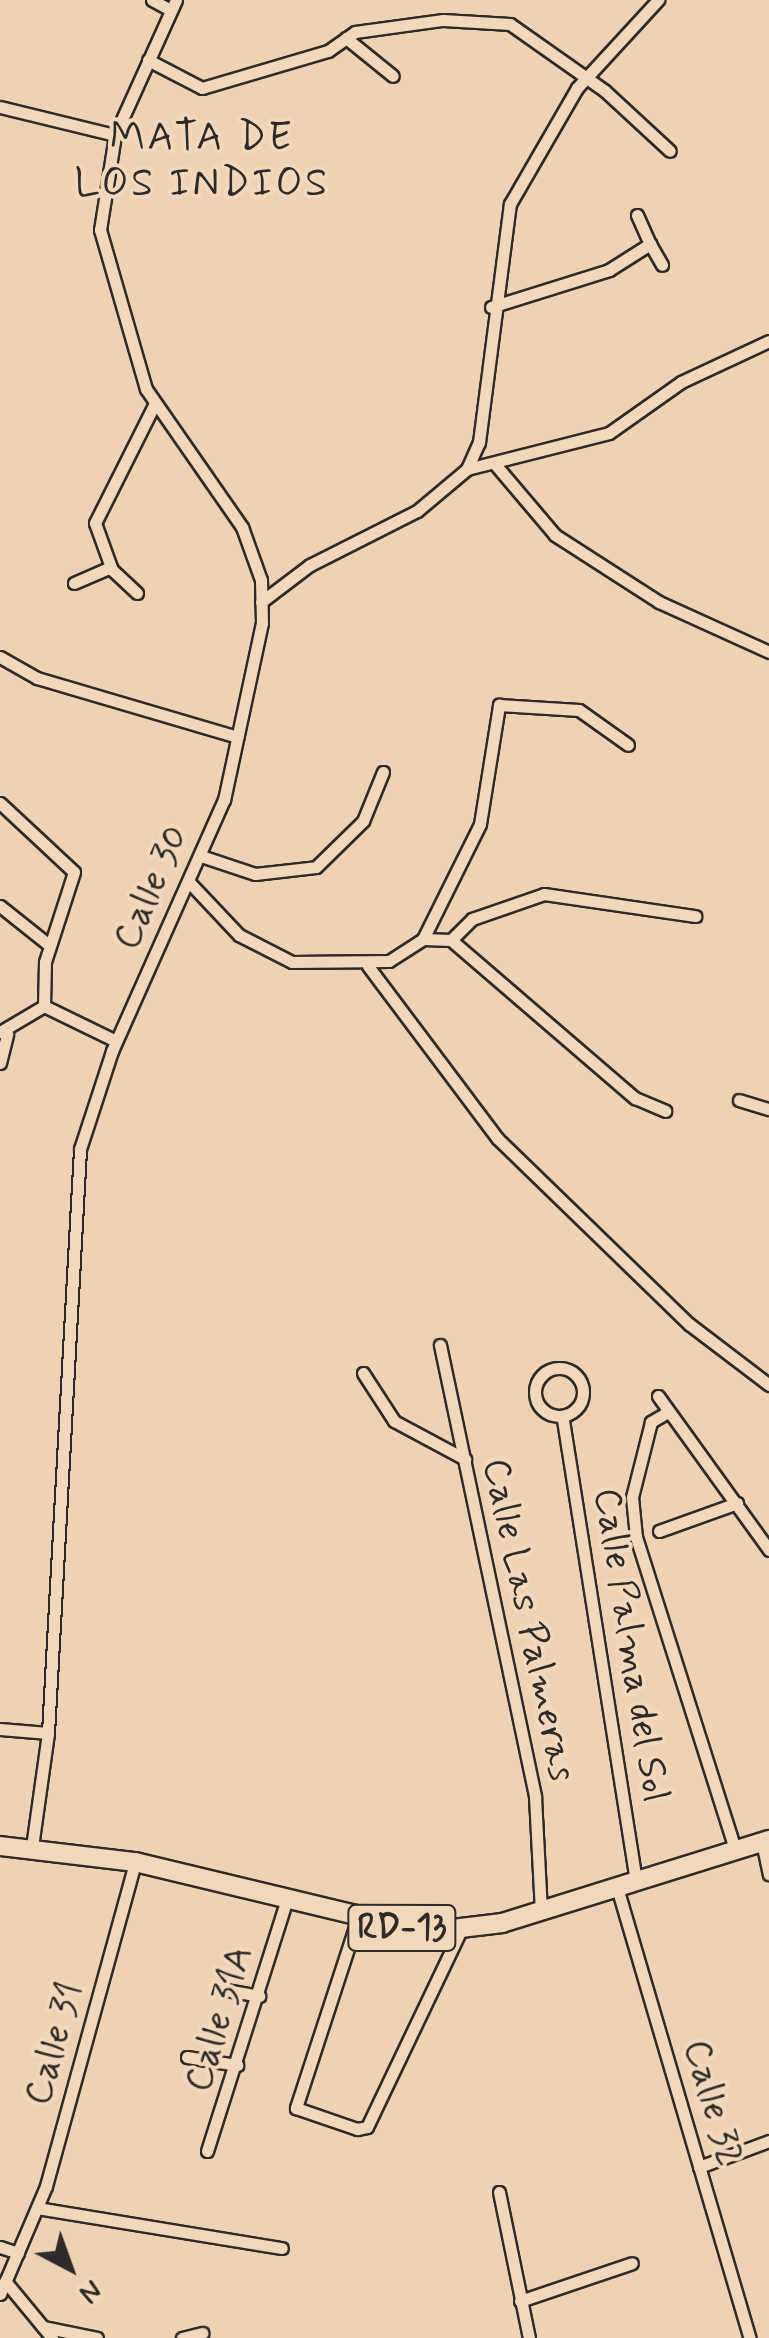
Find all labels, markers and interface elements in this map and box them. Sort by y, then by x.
district label: MATA DE LOS INDIOS [76,114,328,208]
street label: Calle 30 [105,819,199,957]
street label: Calle Las Palmeras [472,1456,584,1784]
street label: Calle Palma del Sol [583,1486,677,1804]
road number: RD-13 [347,1898,457,1958]
street label: Calle 31A [176,1940,264,2098]
street label: Calle 31 [16,1977,94,2111]
street label: Calle 32 [672,2035,752,2171]
north arrow [20,2218,120,2318]
text: N [71,2271,109,2311]

